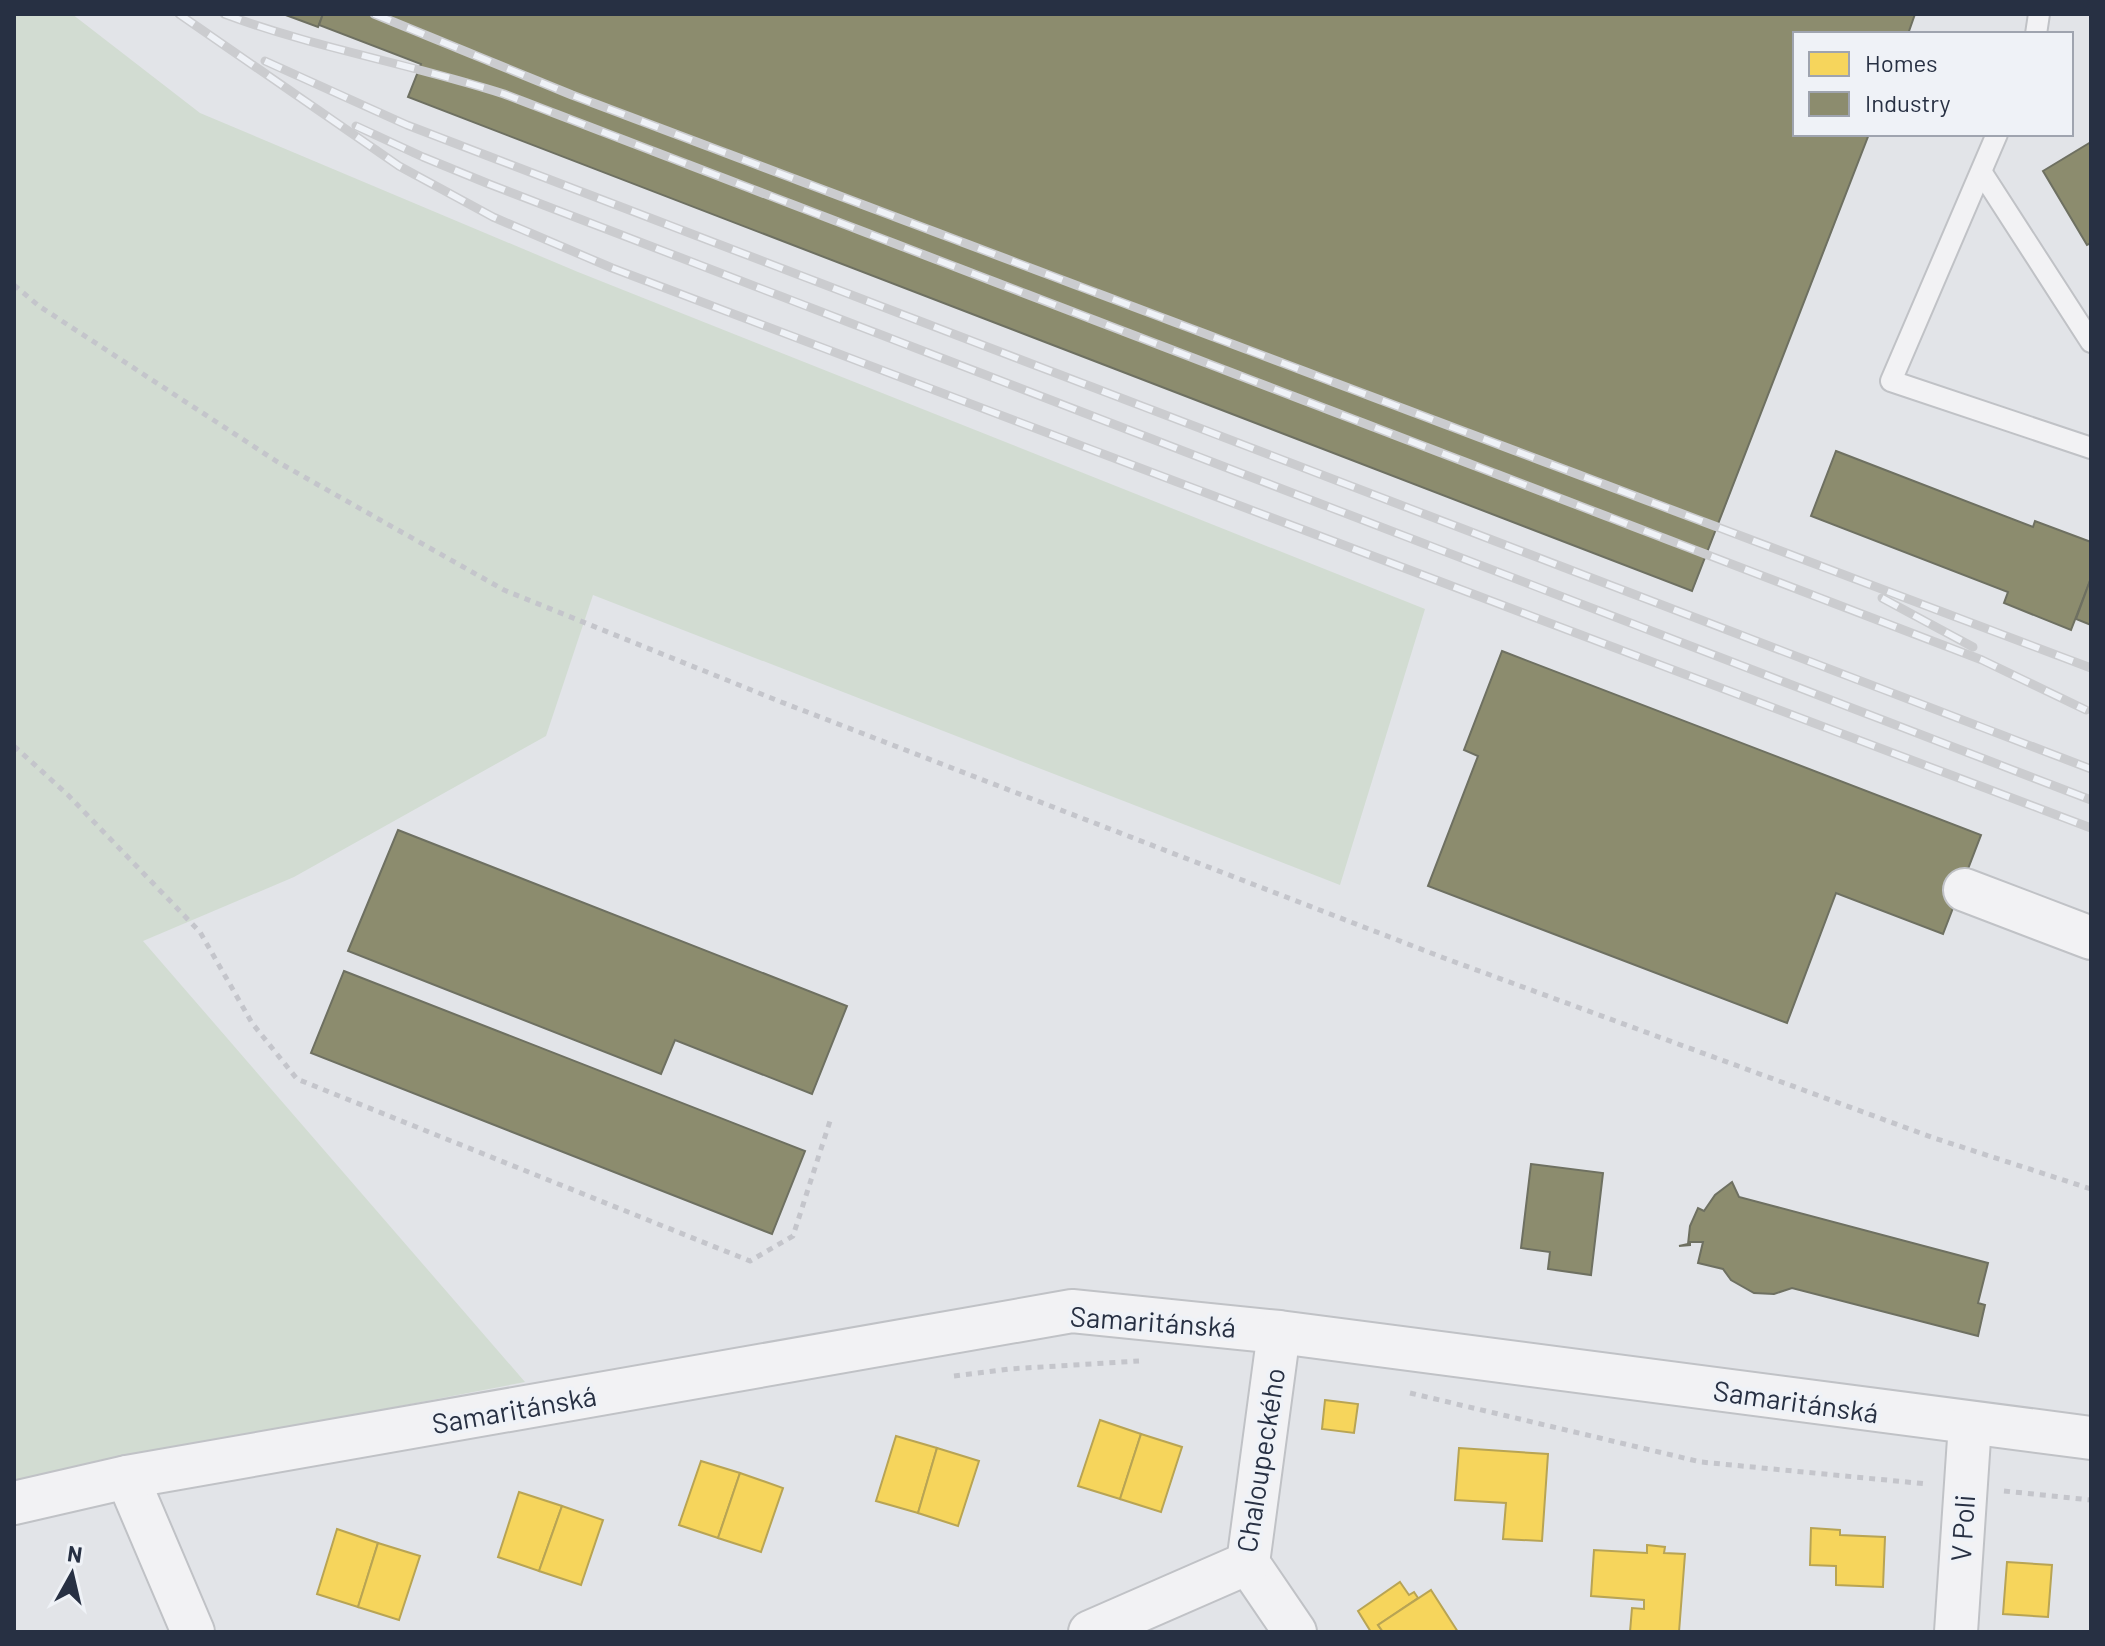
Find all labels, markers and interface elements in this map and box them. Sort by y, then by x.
legend [1793,32,2073,136]
text: Homes [1865,48,1938,77]
text: Industry [1865,88,1951,117]
street label: Samaritánská [1069,1298,1237,1344]
street label: Chaloupeckého [1229,1365,1291,1555]
street label: Samaritánská [1711,1373,1881,1429]
street label: Samaritánská [429,1378,599,1440]
street label: V Poli [1943,1493,1981,1563]
north arrow [32,1534,112,1614]
text: N [66,1539,84,1567]

